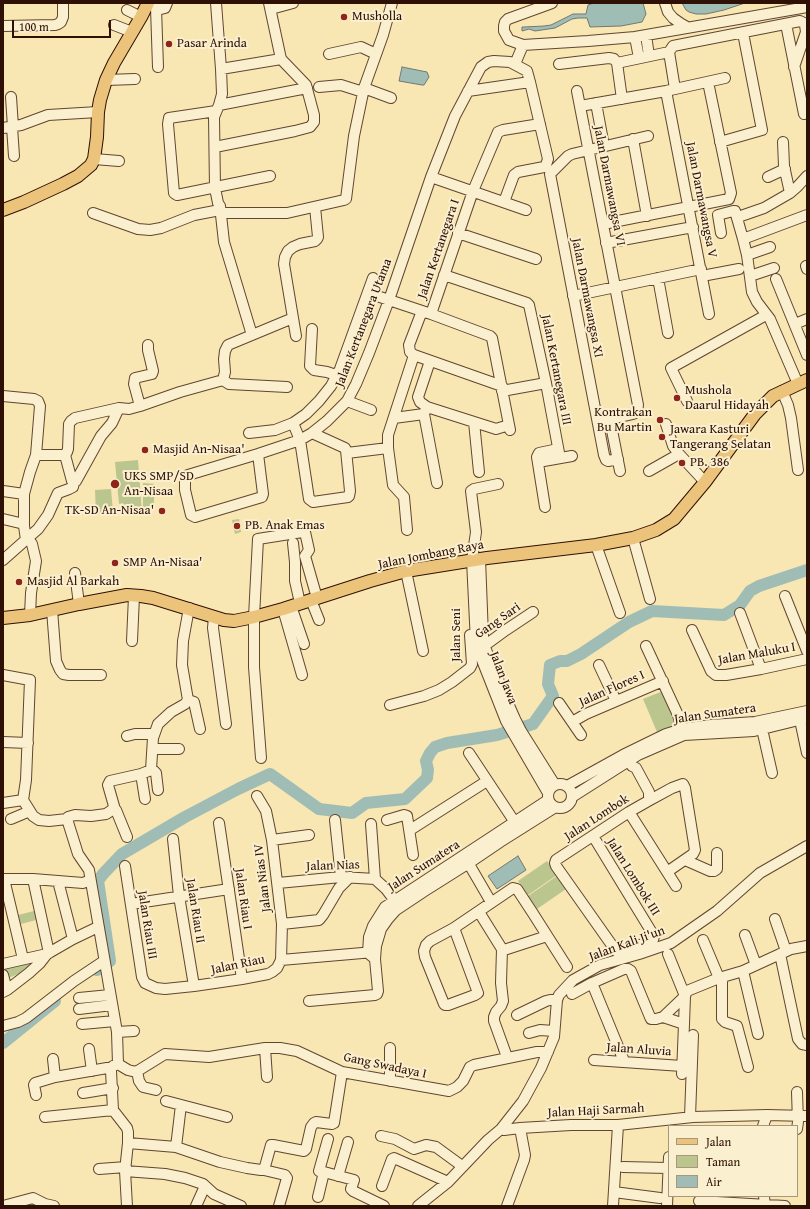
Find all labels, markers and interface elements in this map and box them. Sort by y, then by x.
place label: Musholla [352,9,402,25]
scale bar [14,12,113,38]
marker: Musholla [339,12,349,22]
text: 100 m [19,18,49,35]
place label: Pasar Arinda [177,36,247,52]
marker: Pasar Arinda [164,39,174,49]
street label: Jalan Darmawangsa VI [590,125,628,247]
street label: Jalan Darmawangsa V [682,141,720,259]
street label: Jalan Kertanegara I [415,197,463,301]
street label: Jalan Darmawangsa XI [568,237,606,359]
street label: Jalan Kertanegara Utama [332,257,396,389]
street label: Jalan Kertanegara III [538,313,574,427]
place label: Mushola Daarul Hidayah [685,383,769,414]
marker: Mushola Daarul Hidayah [672,393,682,403]
place label: Kontrakan Bu Martin [594,405,652,436]
marker: Kontrakan Bu Martin [655,415,665,425]
place label: Jawara Kasturi Tangerang Selatan [670,422,771,453]
marker: Jawara Kasturi Tangerang Selatan [657,432,667,442]
place label: Masjid An-Nisaa' [153,442,244,458]
marker: Masjid An-Nisaa' [140,445,150,455]
place label: PB. 386 [690,455,729,471]
marker: PB. 386 [677,458,687,468]
place label: UKS SMP/SD An-Nisaa [124,469,194,500]
marker: UKS SMP/SD An-Nisaa [109,478,121,490]
place label: TK-SD An-Nisaa' [65,503,154,519]
marker: TK-SD An-Nisaa' [157,506,167,516]
place label: PB. Anak Emas [245,518,325,534]
marker: PB. Anak Emas [232,521,242,531]
street label: Jalan Jombang Raya [377,537,485,573]
place label: SMP An-Nisaa' [123,555,202,571]
marker: SMP An-Nisaa' [110,558,120,568]
place label: Masjid Al Barkah [27,574,119,590]
marker: Masjid Al Barkah [14,577,24,587]
street label: Gang Sari [472,600,524,642]
street label: Jalan Seni [449,608,465,662]
street label: Jalan Maluku I [717,640,797,668]
street label: Jalan Jawa [486,649,520,707]
street label: Jalan Flores I [577,668,647,710]
street label: Jalan Sumatera [673,701,757,727]
street label: Jalan Lombok [562,791,632,845]
street label: Jalan Lombok III [603,835,663,919]
street label: Jalan Sumatera [385,837,463,895]
street label: Jalan Nias IV [251,843,275,913]
street label: Jalan Nias [306,857,360,875]
street label: Jalan Riau I [231,868,255,930]
street label: Jalan Riau II [182,877,208,945]
street label: Jalan Riau III [134,890,160,960]
street label: Jalan Kali Ji'un [587,923,667,965]
street label: Jalan Riau [210,952,266,978]
street label: Jalan Aluvia [606,1040,672,1060]
street label: Gang Swadaya I [342,1050,428,1082]
street label: Jalan Haji Sarmah [547,1101,645,1121]
legend [668,1125,798,1197]
text: Jalan [706,1133,731,1150]
text: Taman [706,1153,740,1170]
text: Air [706,1173,722,1190]

